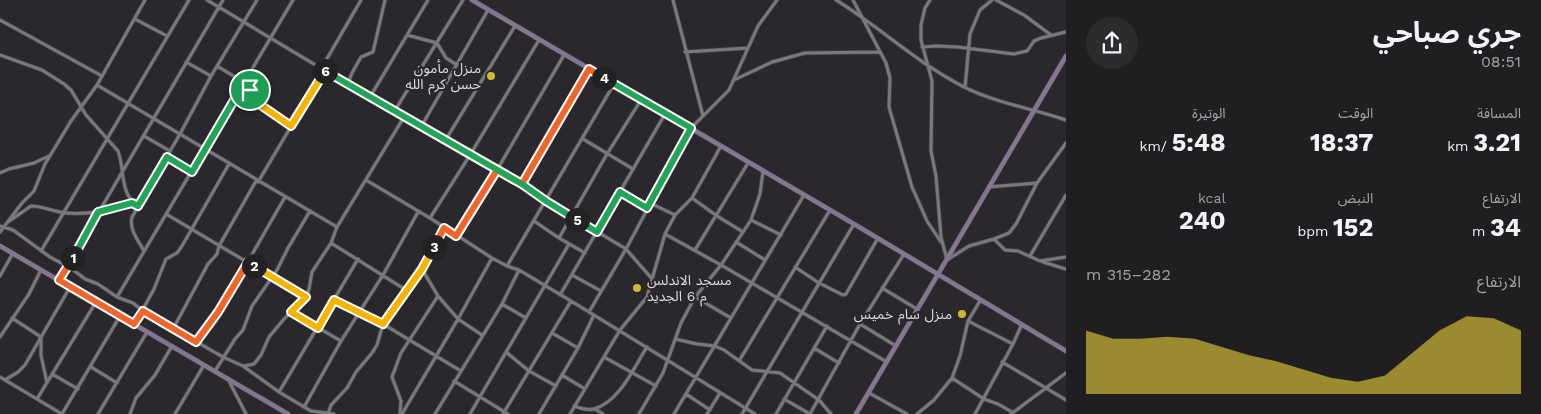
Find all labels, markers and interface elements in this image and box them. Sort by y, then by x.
text: جري صباحي [1373,16,1521,49]
button: share [1086,17,1138,69]
text: 08:51 [1481,52,1521,71]
pin: 6 [312,58,338,84]
place label: منزل مأمون حسن كرم الله [406,59,481,95]
text: 6 [321,63,330,79]
pin: 4 [592,66,616,90]
pin [229,69,271,111]
marker: منزل مأمون حسن كرم الله [485,70,497,82]
text: 4 [600,70,609,86]
icon: arrive [236,76,264,104]
text: الوتيرة [1192,105,1226,121]
text: الوقت [1338,105,1373,121]
text: المسافة [1477,105,1521,121]
text: 5:48 [1172,128,1226,157]
text: 18:37 [1310,128,1373,157]
text: 3.21 [1473,128,1521,157]
text: /km [1140,138,1172,154]
text: km [1447,138,1473,154]
text: kcal [1198,190,1226,206]
text: النبض [1338,190,1373,206]
text: الارتفاع [1483,190,1521,206]
text: 240 [1179,206,1226,235]
pin: 5 [564,208,590,232]
text: 5 [573,212,582,228]
text: 152 [1333,213,1373,242]
text: 34 [1490,213,1521,242]
text: bpm [1297,223,1333,239]
text: m [1472,223,1490,239]
pin: 3 [422,234,446,260]
text: 3 [430,239,439,255]
pin: 1 [60,246,86,270]
text: 1 [70,250,77,266]
pin: 2 [242,254,266,278]
text: 2 [250,258,259,274]
text: 282–315 m [1086,265,1171,284]
place label: مسجد الاندلس م 6 الجديد [647,272,732,307]
text: الارتفاع [1477,272,1521,291]
marker: مسجد الاندلس م 6 الجديد [631,282,643,294]
place label: منزل سام خميس [854,306,952,325]
marker: منزل سام خميس [956,308,968,320]

